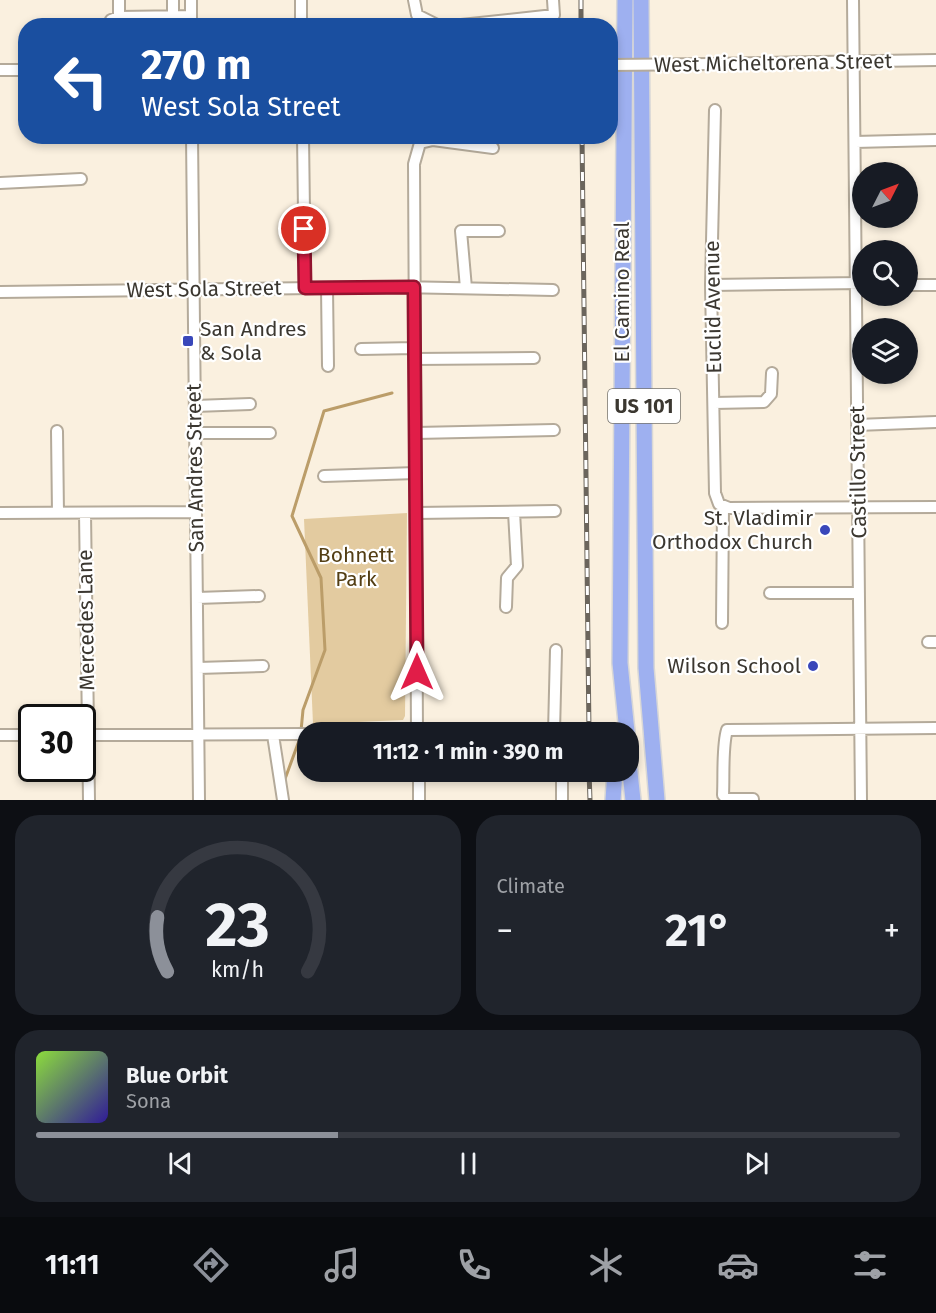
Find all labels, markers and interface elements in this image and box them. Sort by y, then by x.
text: 270 m [141,40,252,90]
icon: left [42,42,120,120]
street label: West Micheltorena Street [654,48,893,78]
text: West Sola Street [141,91,341,123]
north arrow [852,162,918,228]
map controls [852,162,918,384]
pin [278,203,329,254]
icon: arrive [287,212,320,245]
street label: El Camino Real [609,222,635,362]
street label: Euclid Avenue [699,240,727,374]
button: search [852,240,918,306]
street label: West Sola Street [126,275,282,303]
place label: San Andres & Sola [200,316,307,366]
button: layers [852,318,918,384]
marker: San Andres & Sola [181,334,195,348]
street label: San Andres Street [181,383,209,553]
road number: US 101 [608,389,680,423]
street label: Castillo Street [844,405,872,539]
place label: St. Vladimir Orthodox Church [652,505,813,555]
marker: St. Vladimir Orthodox Church [818,523,832,537]
park label: Bohnett Park [318,542,395,592]
street label: Mercedes Lane [72,549,100,691]
position arrow [385,640,449,704]
place label: Wilson School [667,653,801,679]
marker: Wilson School [806,659,820,673]
speed limit sign: 30 [18,704,96,782]
text: 11:12 · 1 min · 390 m [373,738,563,765]
text: Climate [497,874,565,898]
text: 23 [206,888,270,963]
text: 21° [665,904,732,958]
text: − [497,911,513,951]
text: + [884,911,900,951]
text: km/h [211,957,264,983]
text: Blue Orbit [126,1062,228,1089]
text: Sona [126,1089,171,1113]
icon: previous [164,1147,197,1180]
icon: pause [452,1147,485,1180]
icon: next [740,1147,773,1180]
icon: directions [190,1244,232,1286]
icon: music [321,1244,363,1286]
icon: phone [453,1244,495,1286]
icon: climate [585,1244,627,1286]
icon: car [717,1244,759,1286]
icon: filters [849,1244,891,1286]
text: 11:11 [45,1249,100,1281]

